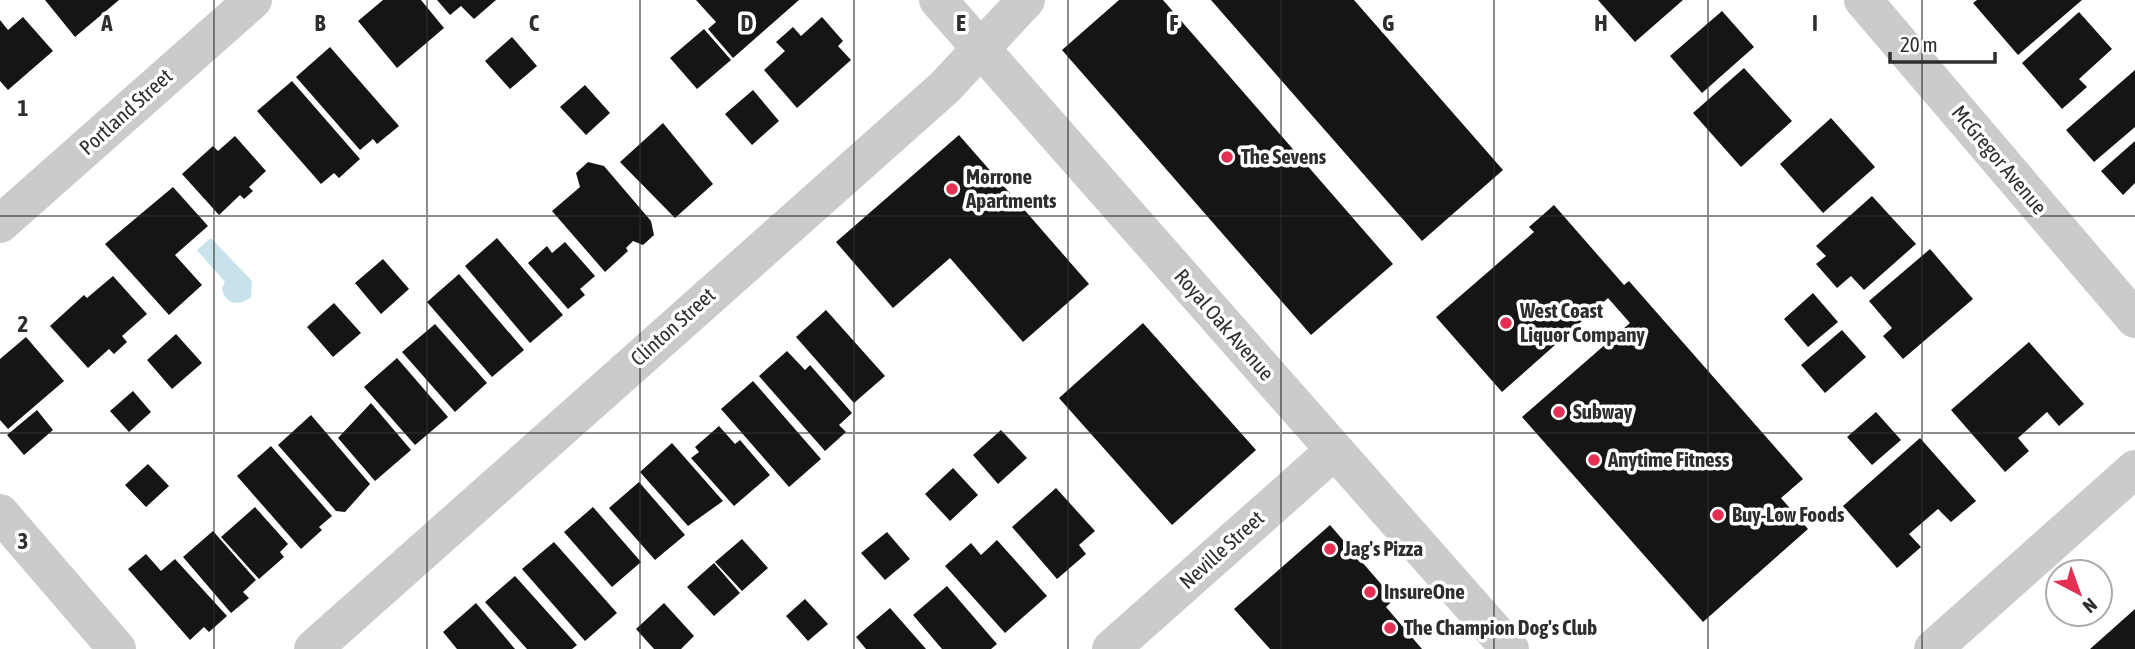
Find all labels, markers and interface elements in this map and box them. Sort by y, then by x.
text: A [100,10,113,36]
text: B [315,10,326,36]
text: C [529,10,540,36]
text: D [741,10,754,36]
text: E [956,10,966,36]
text: F [1169,10,1179,36]
text: G [1382,10,1394,36]
text: H [1594,10,1608,36]
text: I [1812,10,1818,36]
scale bar [1890,21,1995,65]
text: 20 m [1900,32,1938,56]
street label: Portland Street [74,63,177,159]
text: 1 [18,95,29,121]
street label: McGregor Avenue [1947,100,2052,219]
place label: The Sevens [1241,144,1327,168]
marker: The Sevens [1219,149,1235,165]
place label: Morrone Apartments [965,164,1057,212]
marker: Morrone Apartments [944,181,960,197]
street label: Royal Oak Avenue [1170,264,1279,385]
street label: Clinton Street [625,282,719,370]
place label: West Coast Liquor Company [1519,298,1645,346]
text: 2 [18,311,28,337]
marker: West Coast Liquor Company [1498,315,1514,331]
place label: Subway [1573,399,1633,423]
marker: Subway [1551,404,1567,420]
place label: Anytime Fitness [1607,447,1730,471]
marker: Anytime Fitness [1586,452,1602,468]
place label: Buy-Low Foods [1732,502,1845,526]
street label: Neville Street [1174,505,1268,593]
marker: Buy-Low Foods [1710,507,1726,523]
text: 3 [18,528,28,554]
place label: Jag's Pizza [1343,536,1423,560]
marker: Jag's Pizza [1322,541,1338,557]
north arrow [2044,558,2114,628]
place label: InsureOne [1384,579,1465,603]
marker: InsureOne [1362,584,1378,600]
text: N [2079,594,2102,618]
place label: The Champion Dog's Club [1404,615,1597,639]
marker: The Champion Dog's Club [1382,620,1398,636]

